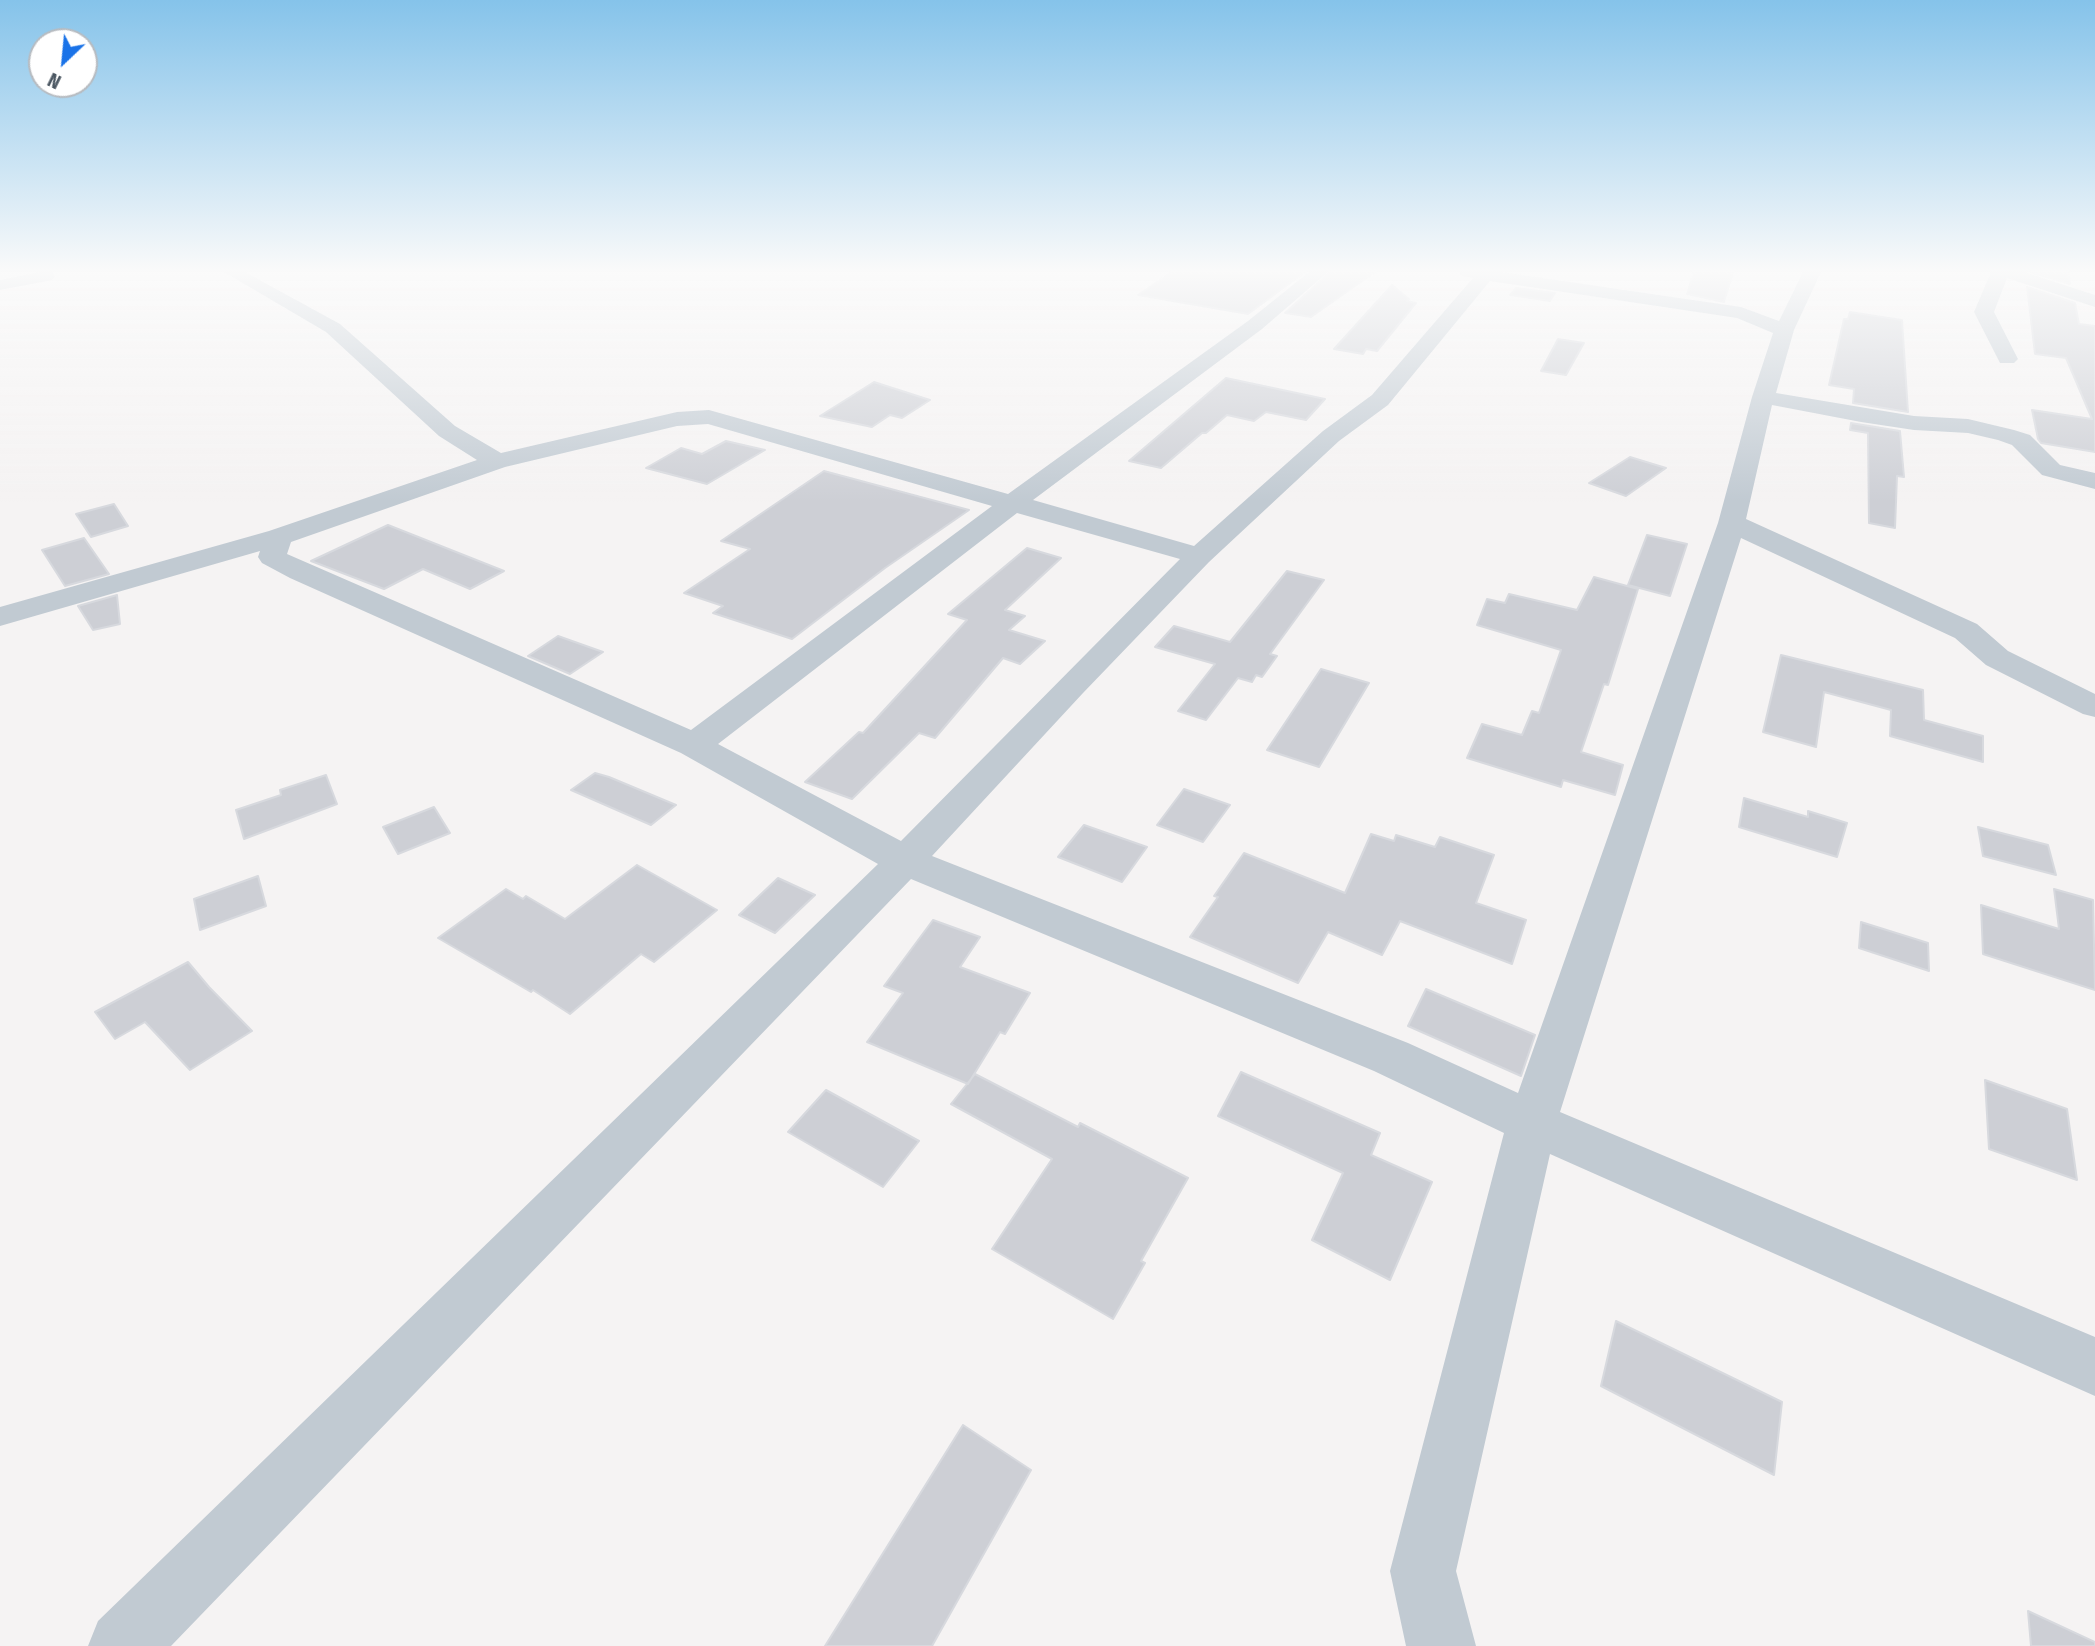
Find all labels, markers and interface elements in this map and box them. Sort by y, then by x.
north arrow [28,28,98,98]
text: N [44,68,65,93]

